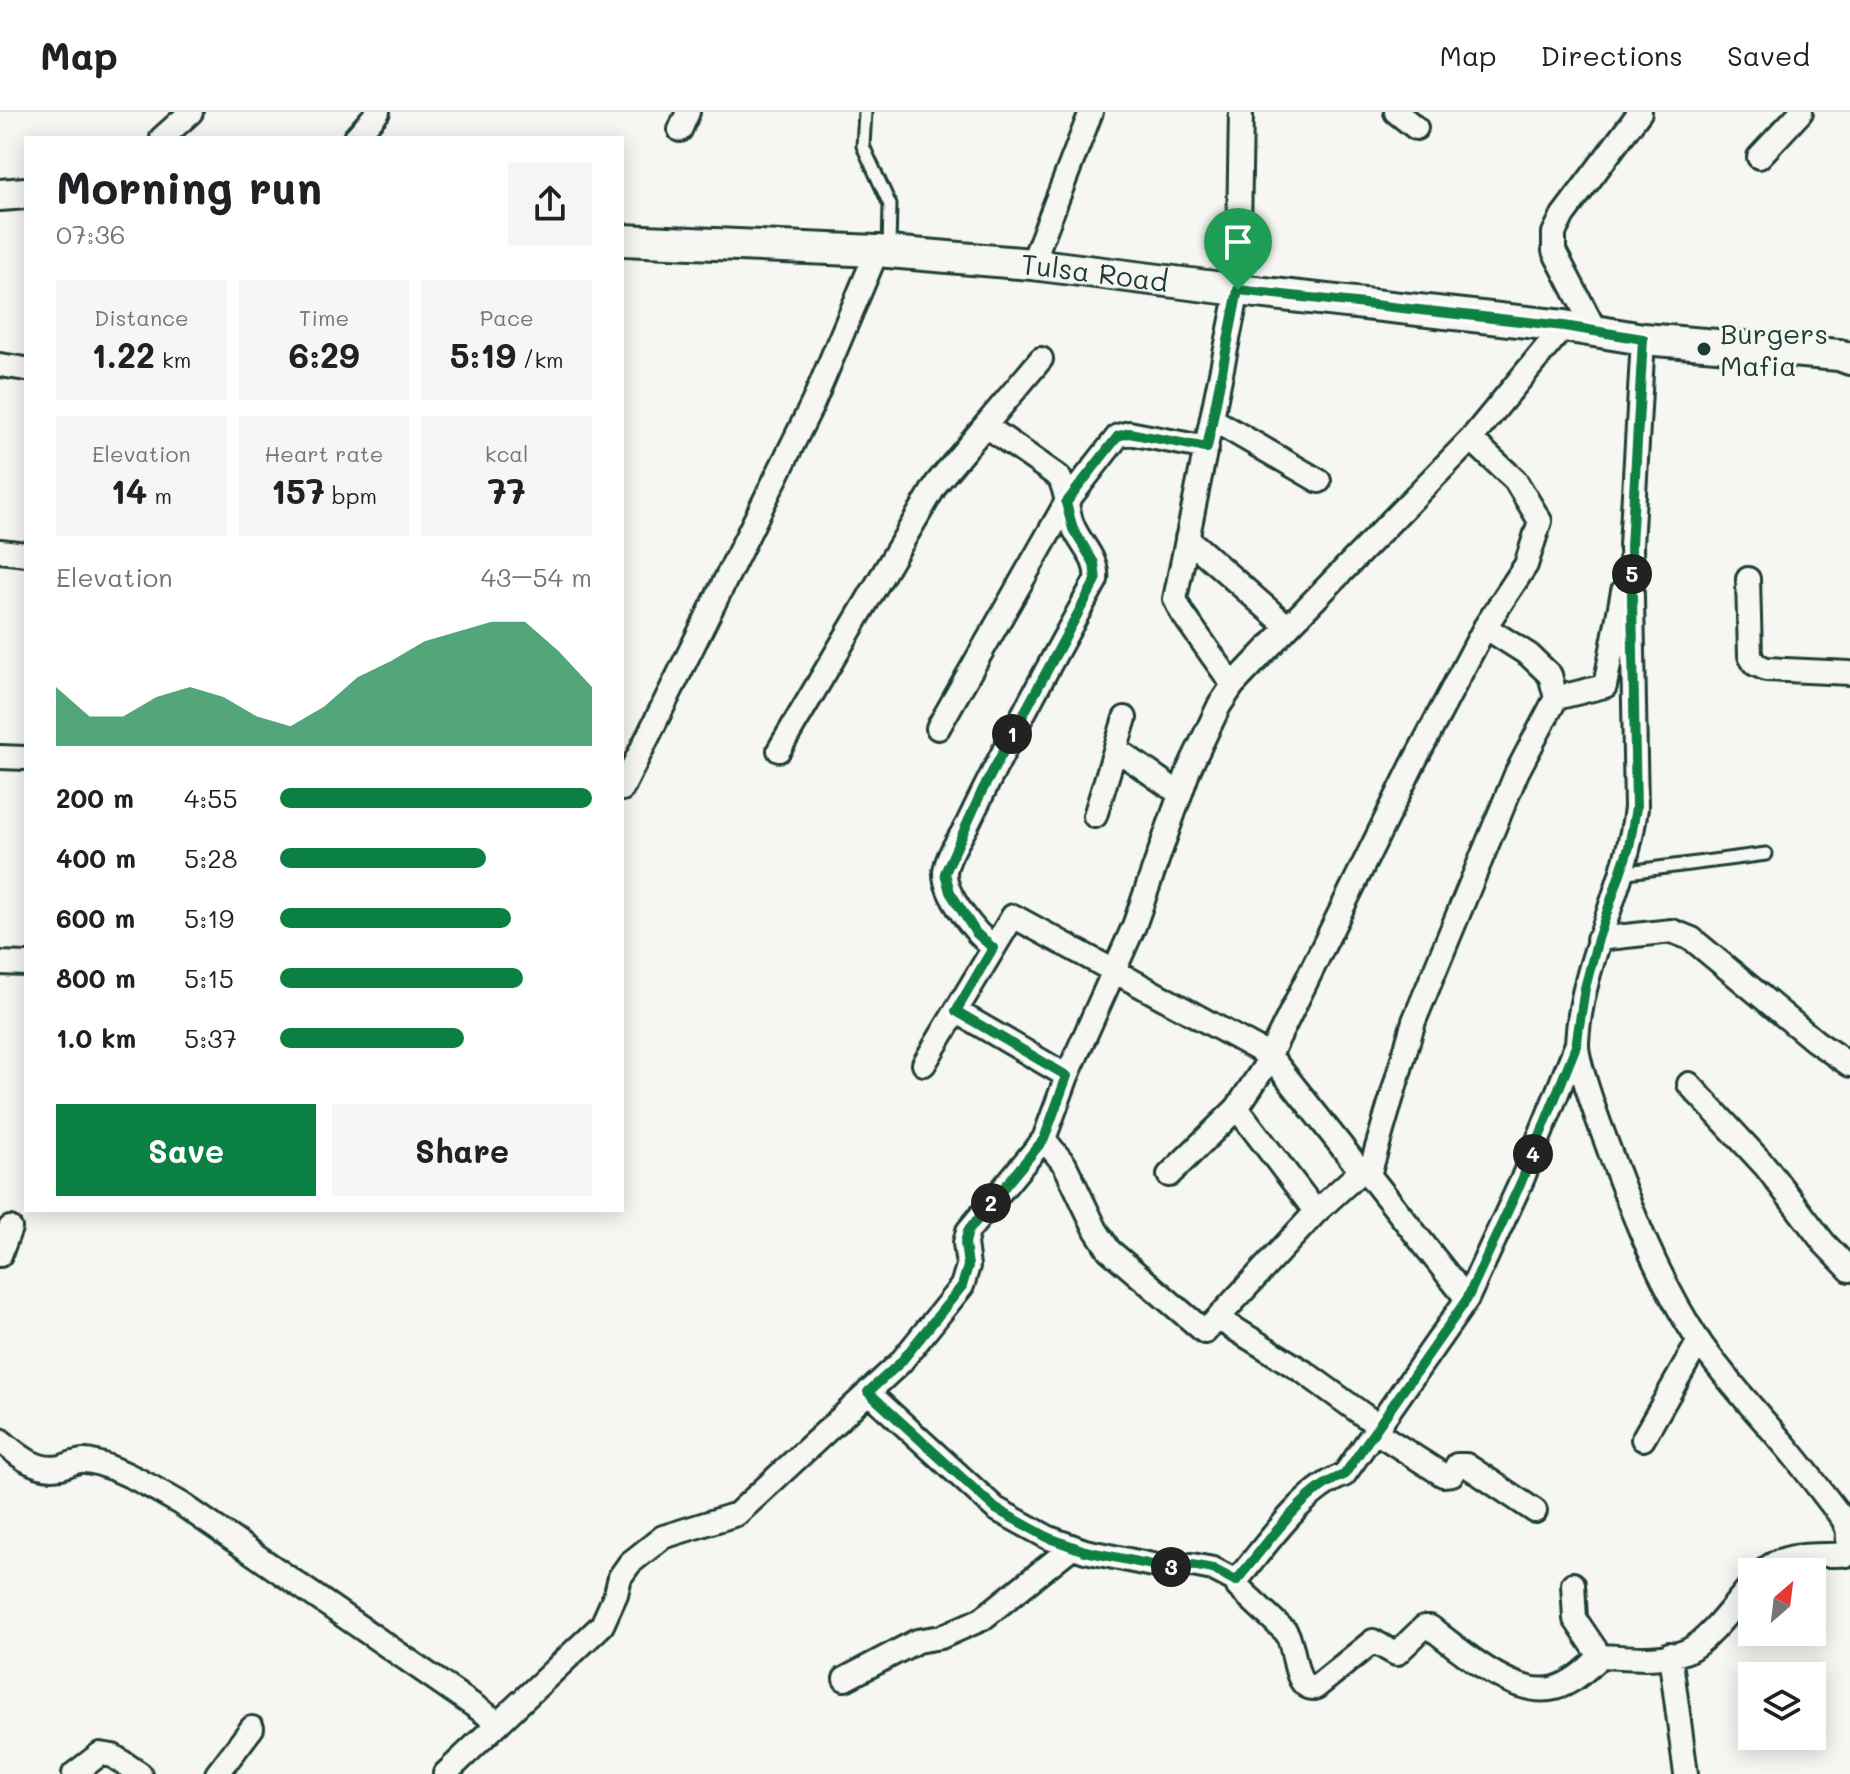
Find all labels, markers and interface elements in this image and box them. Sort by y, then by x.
text: Map [40,30,118,80]
text: Map [1440,37,1497,73]
text: Directions [1541,37,1683,73]
text: Saved [1727,37,1810,73]
text: Morning run [56,158,322,215]
button: share [508,162,592,246]
pin [1204,208,1272,290]
text: 07:36 [56,217,126,251]
icon: arrive [1216,220,1260,264]
street label: Tulsa Road [1020,245,1170,299]
text: Distance [94,303,189,332]
text: Time [299,303,349,332]
text: Pace [480,303,534,332]
place label: Burgers Mafia [1720,315,1828,383]
text: 1.22 [91,332,155,377]
text: 6:29 [289,332,359,377]
text: 5:19 [450,332,516,377]
marker: Burgers Mafia [1695,340,1713,358]
text: km [155,345,191,374]
text: /km [516,345,564,374]
text: Elevation [92,439,191,468]
text: Heart rate [265,439,383,468]
text: kcal [485,439,529,468]
text: 14 [111,468,147,513]
text: 157 [271,468,325,513]
text: 77 [488,468,526,513]
text: m [147,481,172,510]
text: bpm [325,481,377,510]
pin: 5 [1612,554,1652,594]
text: 5 [1626,559,1638,588]
text: Elevation [56,560,173,594]
text: 43–54 m [481,560,592,594]
pin: 1 [992,714,1032,754]
text: 1 [1007,719,1017,748]
text: 200 m [56,781,134,815]
text: 4:55 [184,781,238,815]
text: 400 m [56,841,136,875]
text: 5:28 [184,841,237,875]
text: 600 m [56,901,135,935]
text: 5:19 [184,901,234,935]
text: 800 m [56,961,136,995]
text: 5:15 [184,961,234,995]
text: 1.0 km [56,1021,136,1055]
text: 5:37 [184,1021,237,1055]
button: Save [56,1104,316,1196]
button: Share [332,1104,592,1196]
pin: 4 [1513,1134,1553,1174]
text: 4 [1526,1139,1540,1168]
pin: 2 [971,1183,1011,1223]
text: 2 [985,1188,997,1217]
pin: 3 [1151,1547,1191,1587]
text: 3 [1164,1552,1178,1581]
north arrow [1738,1558,1826,1646]
map controls [1738,1558,1826,1750]
button: layers [1738,1662,1826,1750]

